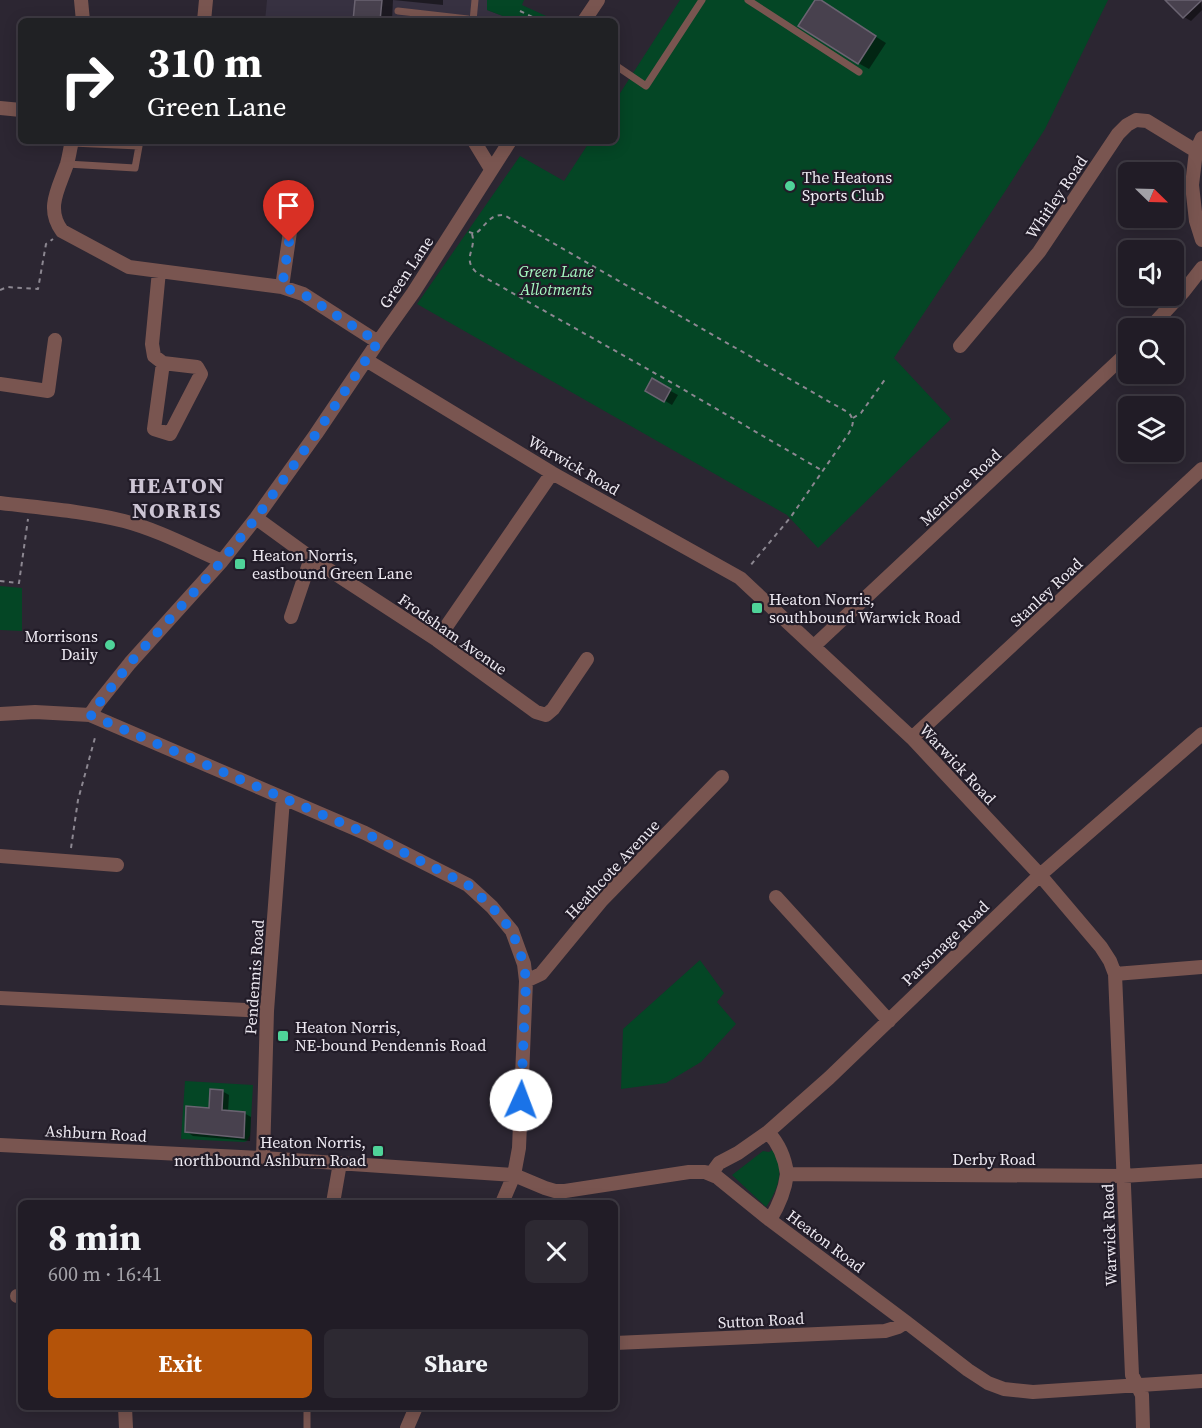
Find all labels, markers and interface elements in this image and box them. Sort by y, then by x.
text: 310 m [147,33,262,91]
icon: right [48,42,126,120]
text: Green Lane [147,88,287,125]
street label: Whitley Road [1020,151,1092,243]
north arrow [1118,162,1184,228]
map controls [1118,162,1184,462]
place label: The Heatons Sports Club [802,166,892,206]
marker: The Heatons Sports Club [783,179,797,193]
pin [263,180,314,242]
icon: arrive [272,189,305,222]
street label: Green Lane [374,232,438,312]
button: sound [1118,240,1184,306]
park label: Green Lane Allotments [518,260,594,300]
button: search [1118,318,1184,384]
button: layers [1118,396,1184,462]
street label: Warwick Road [524,430,624,500]
street label: Mentone Road [915,444,1005,530]
district label: HEATON NORRIS [129,470,225,525]
place label: Heaton Norris, eastbound Green Lane [252,544,413,584]
street label: Stanley Road [1005,553,1087,631]
marker: Heaton Norris, eastbound Green Lane [233,557,247,571]
street label: Frodsham Avenue [394,588,512,680]
place label: Heaton Norris, southbound Warwick Road [769,588,961,628]
marker: Heaton Norris, southbound Warwick Road [750,601,764,615]
place label: Morrisons Daily [24,625,99,665]
marker: Morrisons Daily [103,638,117,652]
street label: Warwick Road [915,719,1001,809]
street label: Heathcote Avenue [560,814,664,924]
street label: Parsonage Road [896,896,994,990]
street label: Pendennis Road [239,919,269,1035]
place label: Heaton Norris, NE-bound Pendennis Road [295,1016,486,1056]
marker: Heaton Norris, NE-bound Pendennis Road [276,1029,290,1043]
position arrow [489,1068,553,1132]
street label: Ashburn Road [45,1119,147,1147]
place label: Heaton Norris, northbound Ashburn Road [174,1131,366,1171]
marker: Heaton Norris, northbound Ashburn Road [371,1144,385,1158]
street label: Derby Road [952,1148,1036,1170]
street label: Warwick Road [1096,1183,1122,1287]
street label: Heaton Road [783,1204,869,1278]
text: 8 min [48,1213,141,1262]
button: close [525,1220,588,1283]
text: 600 m · 16:41 [48,1260,162,1288]
street label: Sutton Road [717,1307,805,1333]
button: Exit [48,1329,312,1398]
button: Share [324,1329,588,1398]

